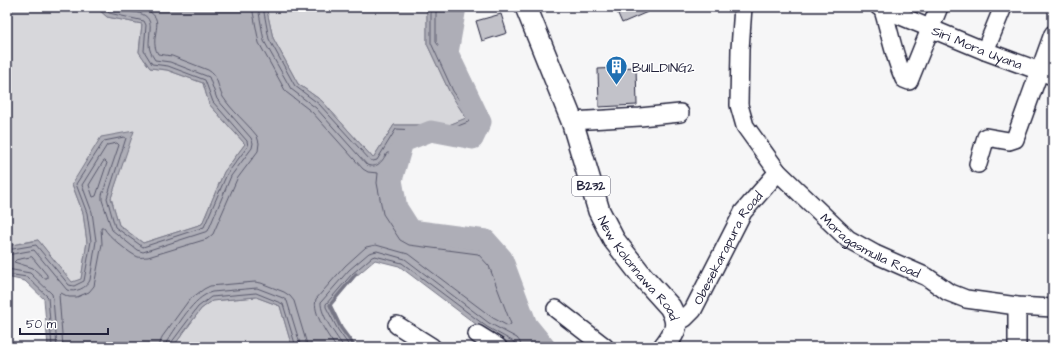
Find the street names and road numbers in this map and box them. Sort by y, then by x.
street label: Siri Mora Uyana [929,22,1025,74]
road number: B232 [572,176,610,196]
street label: Obesekarapura Road [689,187,767,308]
street label: Moragasmulla Road [816,209,923,283]
street label: New Kolonnawa Road [593,213,683,323]

